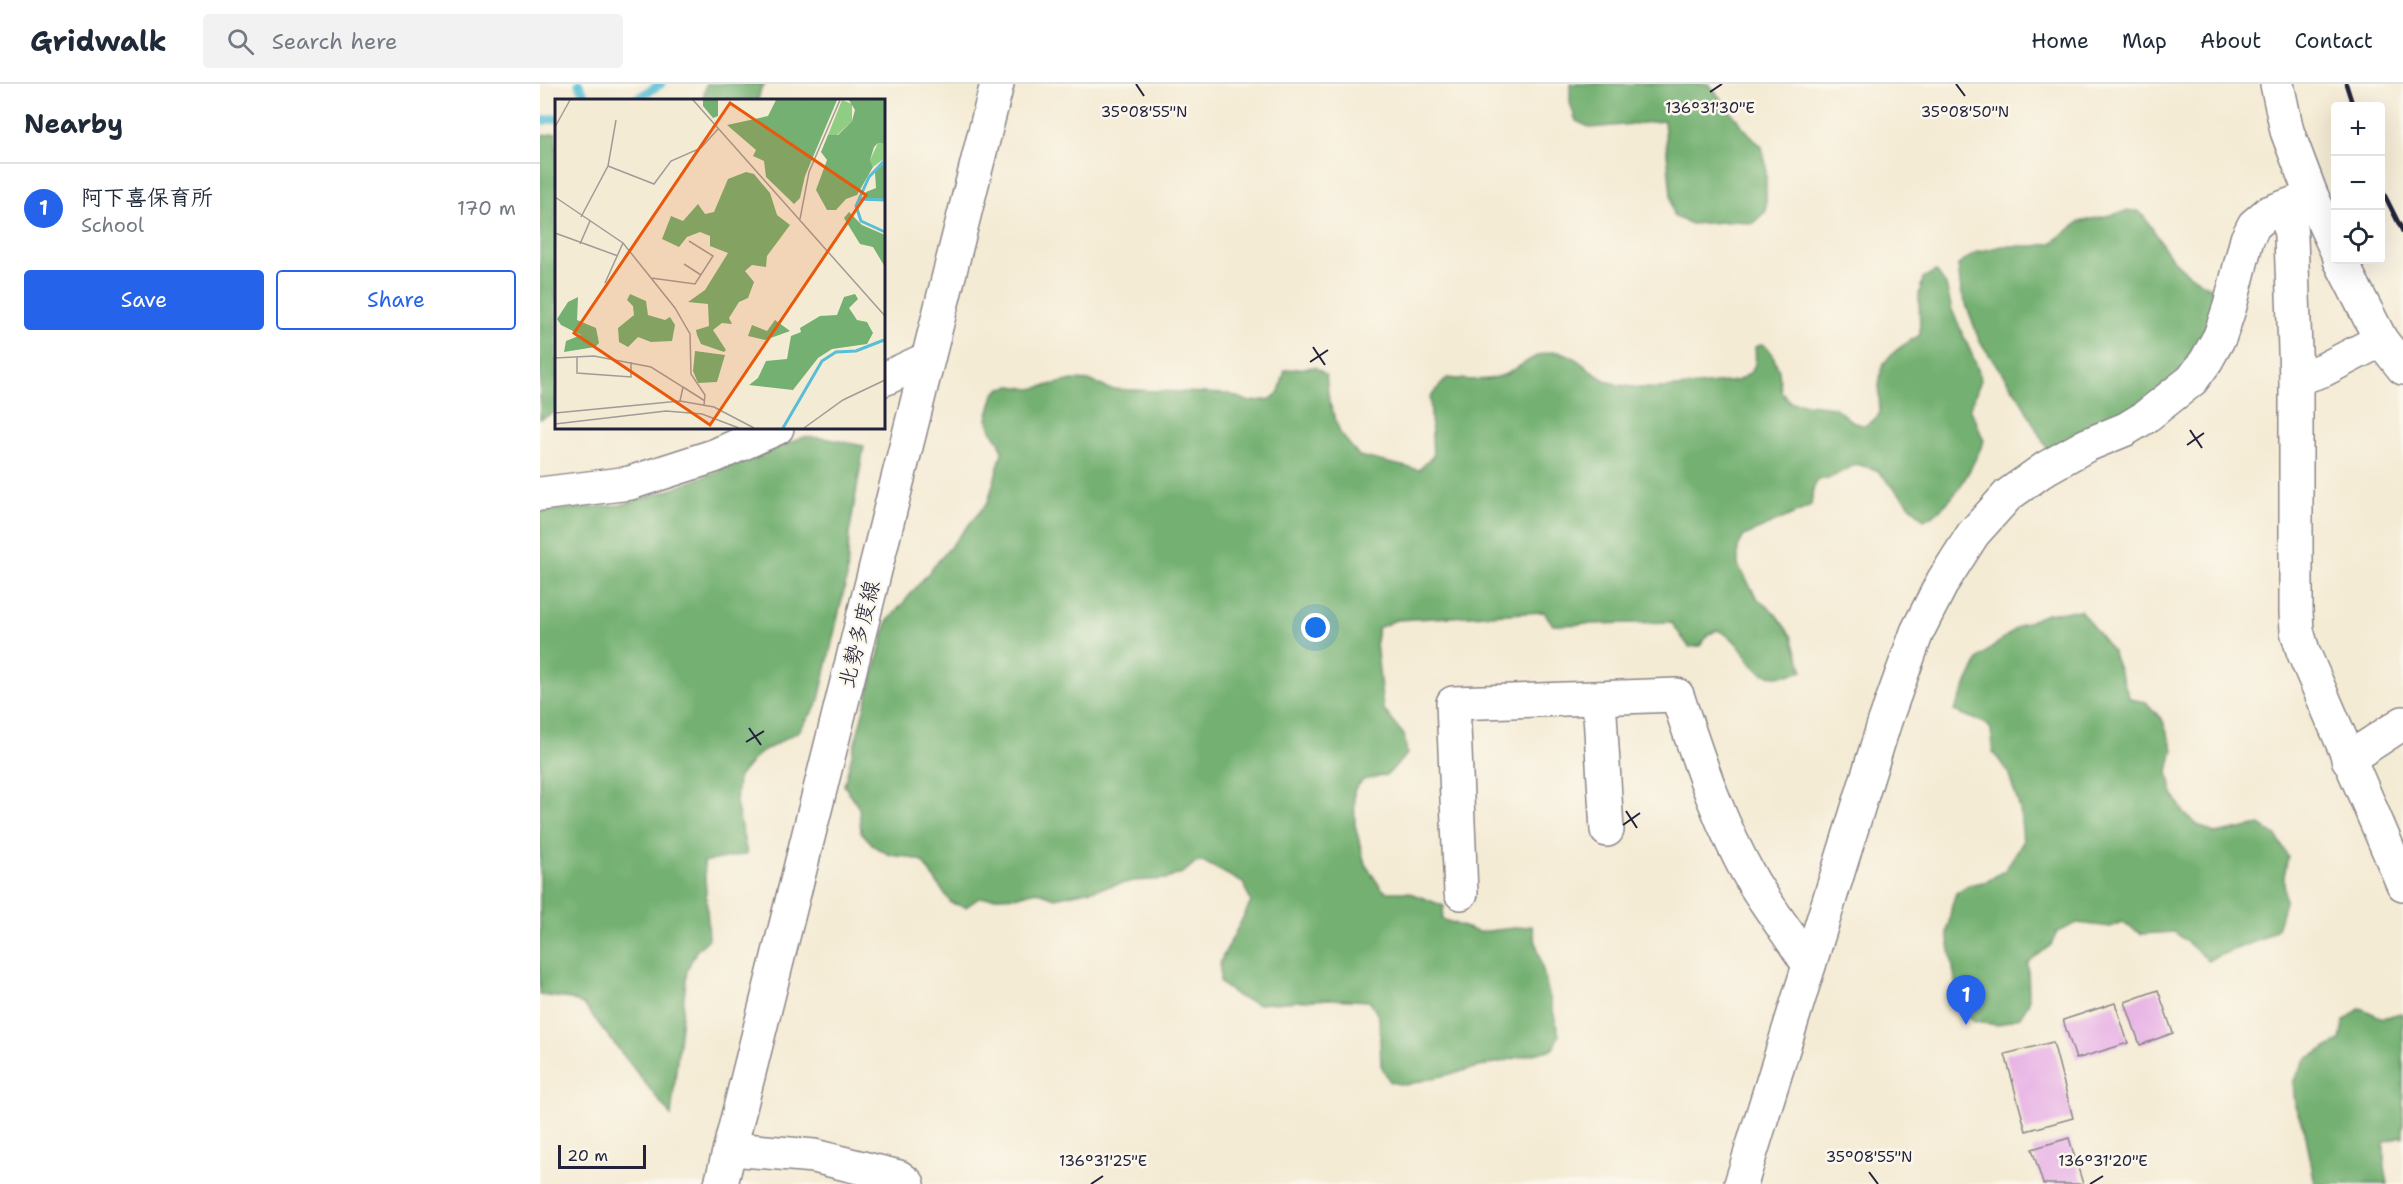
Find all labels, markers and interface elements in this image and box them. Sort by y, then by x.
search box [203,14,623,68]
text: Gridwalk [30,22,167,60]
icon: search [224,25,257,58]
text: Search here [272,27,398,56]
text: Home [2031,27,2089,55]
text: Map [2122,27,2167,55]
text: About [2200,27,2261,55]
text: Contact [2294,27,2373,55]
text: 136°31'30"E [1665,98,1755,118]
inset map [555,99,885,429]
text: 35°08'55"N [1101,102,1187,122]
text: 35°08'50"N [1921,102,2009,122]
map controls [2331,102,2385,264]
button: + [2331,102,2385,156]
text: Nearby [24,106,123,141]
button: − [2331,156,2385,210]
text: 阿下喜保育所 [81,183,213,212]
text: 1 [39,195,48,221]
text: 170 m [457,195,516,221]
button: locate [2331,210,2385,264]
text: School [81,212,144,238]
button: Save [24,270,264,330]
button: Share [276,270,516,330]
street label: 北勢多度線 [832,577,886,691]
your location [1301,613,1330,642]
pin: 1 [1946,976,1986,1025]
scale bar [558,1142,646,1170]
text: 20 m [567,1145,608,1166]
text: 35°08'55"N [1826,1147,1912,1167]
text: 136°31'25"E [1059,1151,1147,1171]
text: 136°31'20"E [2058,1151,2148,1171]

